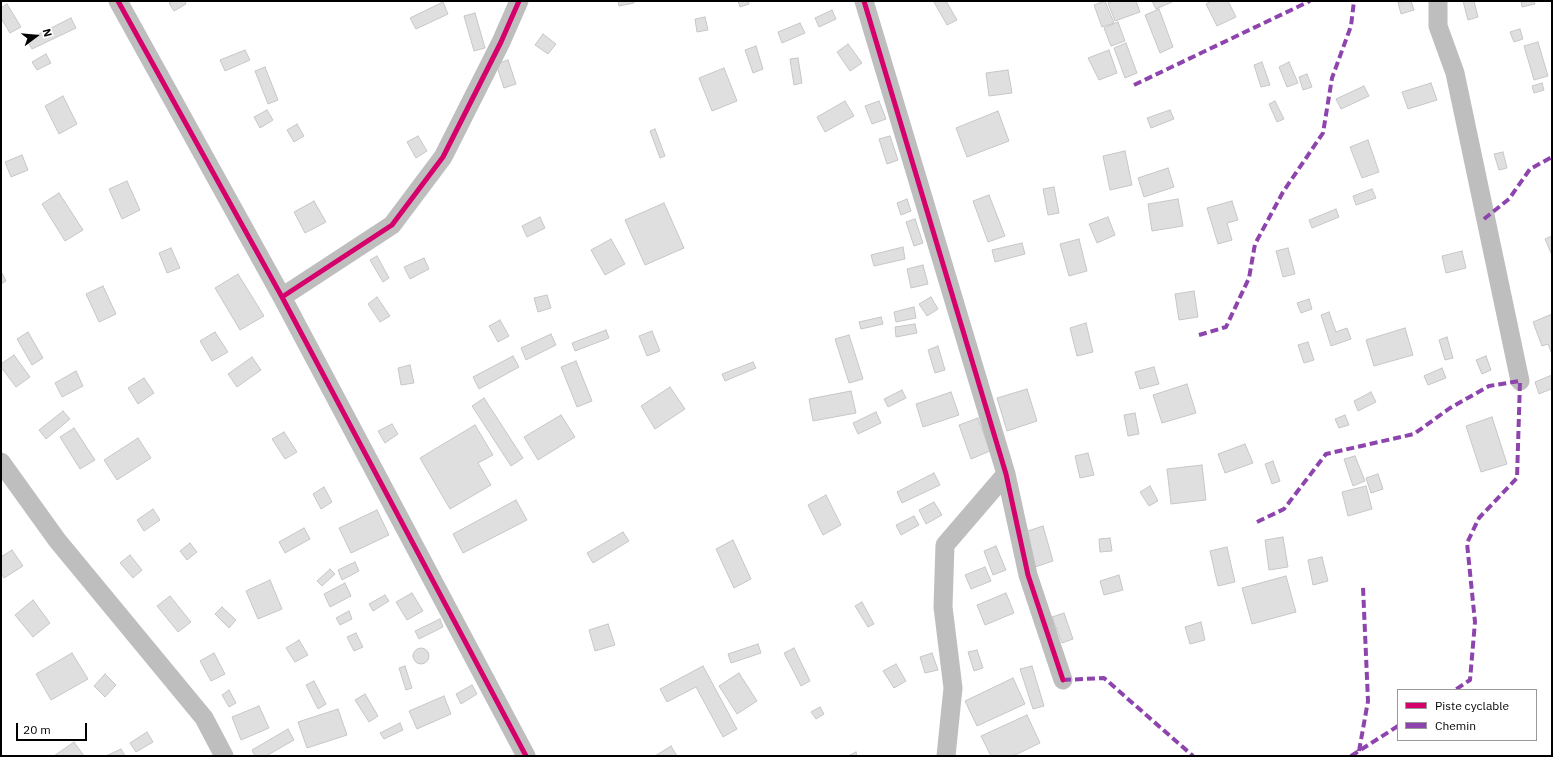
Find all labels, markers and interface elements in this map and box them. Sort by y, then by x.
north arrow [16,16,56,56]
text: N [40,27,55,38]
legend [1397,689,1537,741]
text: Piste cyclable [1435,698,1509,713]
scale bar [18,715,89,741]
text: Chemin [1435,718,1476,733]
text: 20 m [23,722,51,737]

